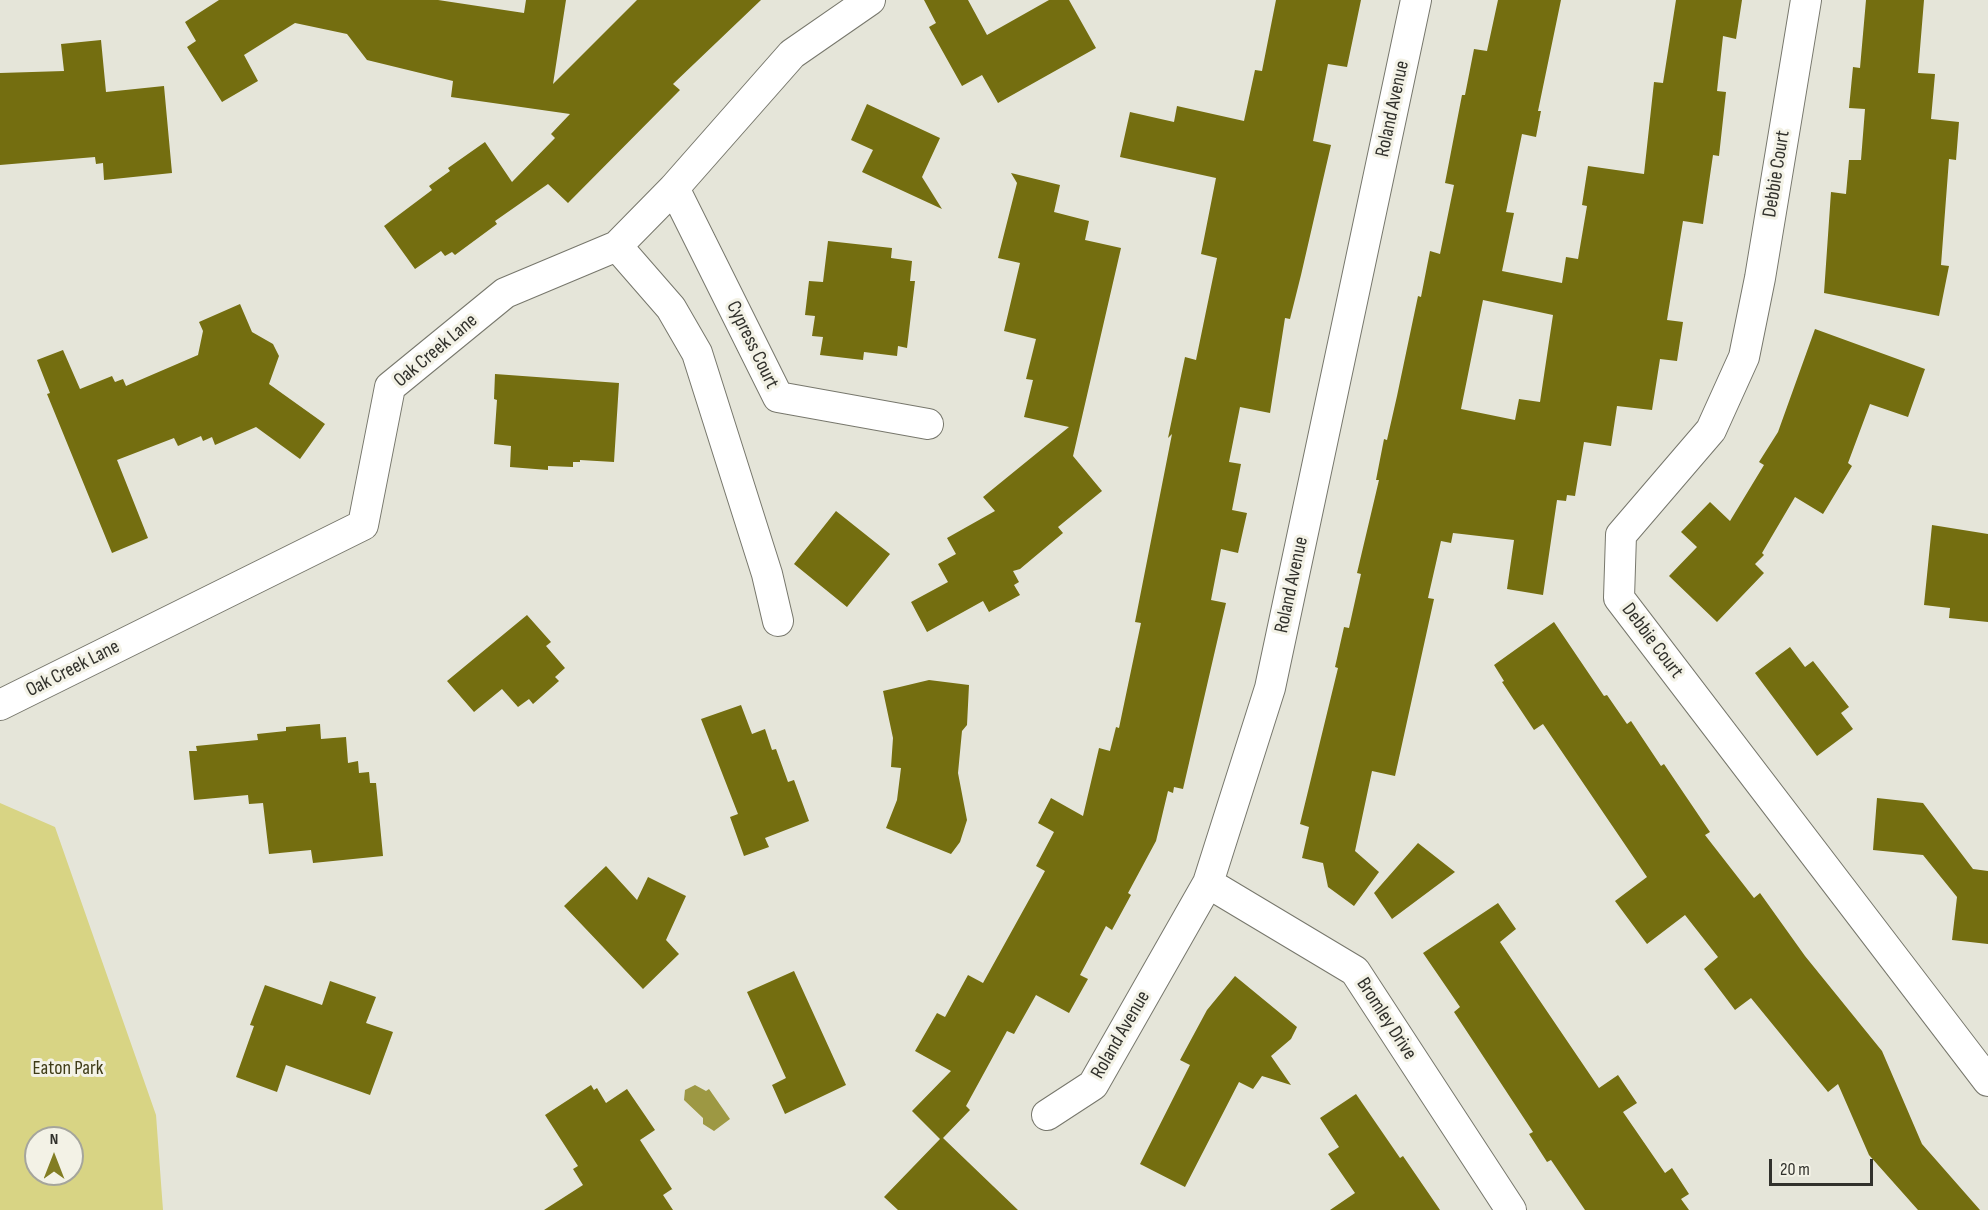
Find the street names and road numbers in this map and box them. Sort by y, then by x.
street label: Roland Avenue [1371,59,1415,159]
street label: Debbie Court [1758,129,1796,219]
street label: Cypress Court [720,297,784,393]
street label: Oak Creek Lane [389,309,483,393]
street label: Roland Avenue [1270,535,1314,635]
street label: Debbie Court [1616,599,1688,683]
street label: Oak Creek Lane [22,635,124,703]
street label: Bromley Drive [1351,974,1421,1064]
street label: Roland Avenue [1086,987,1156,1083]

